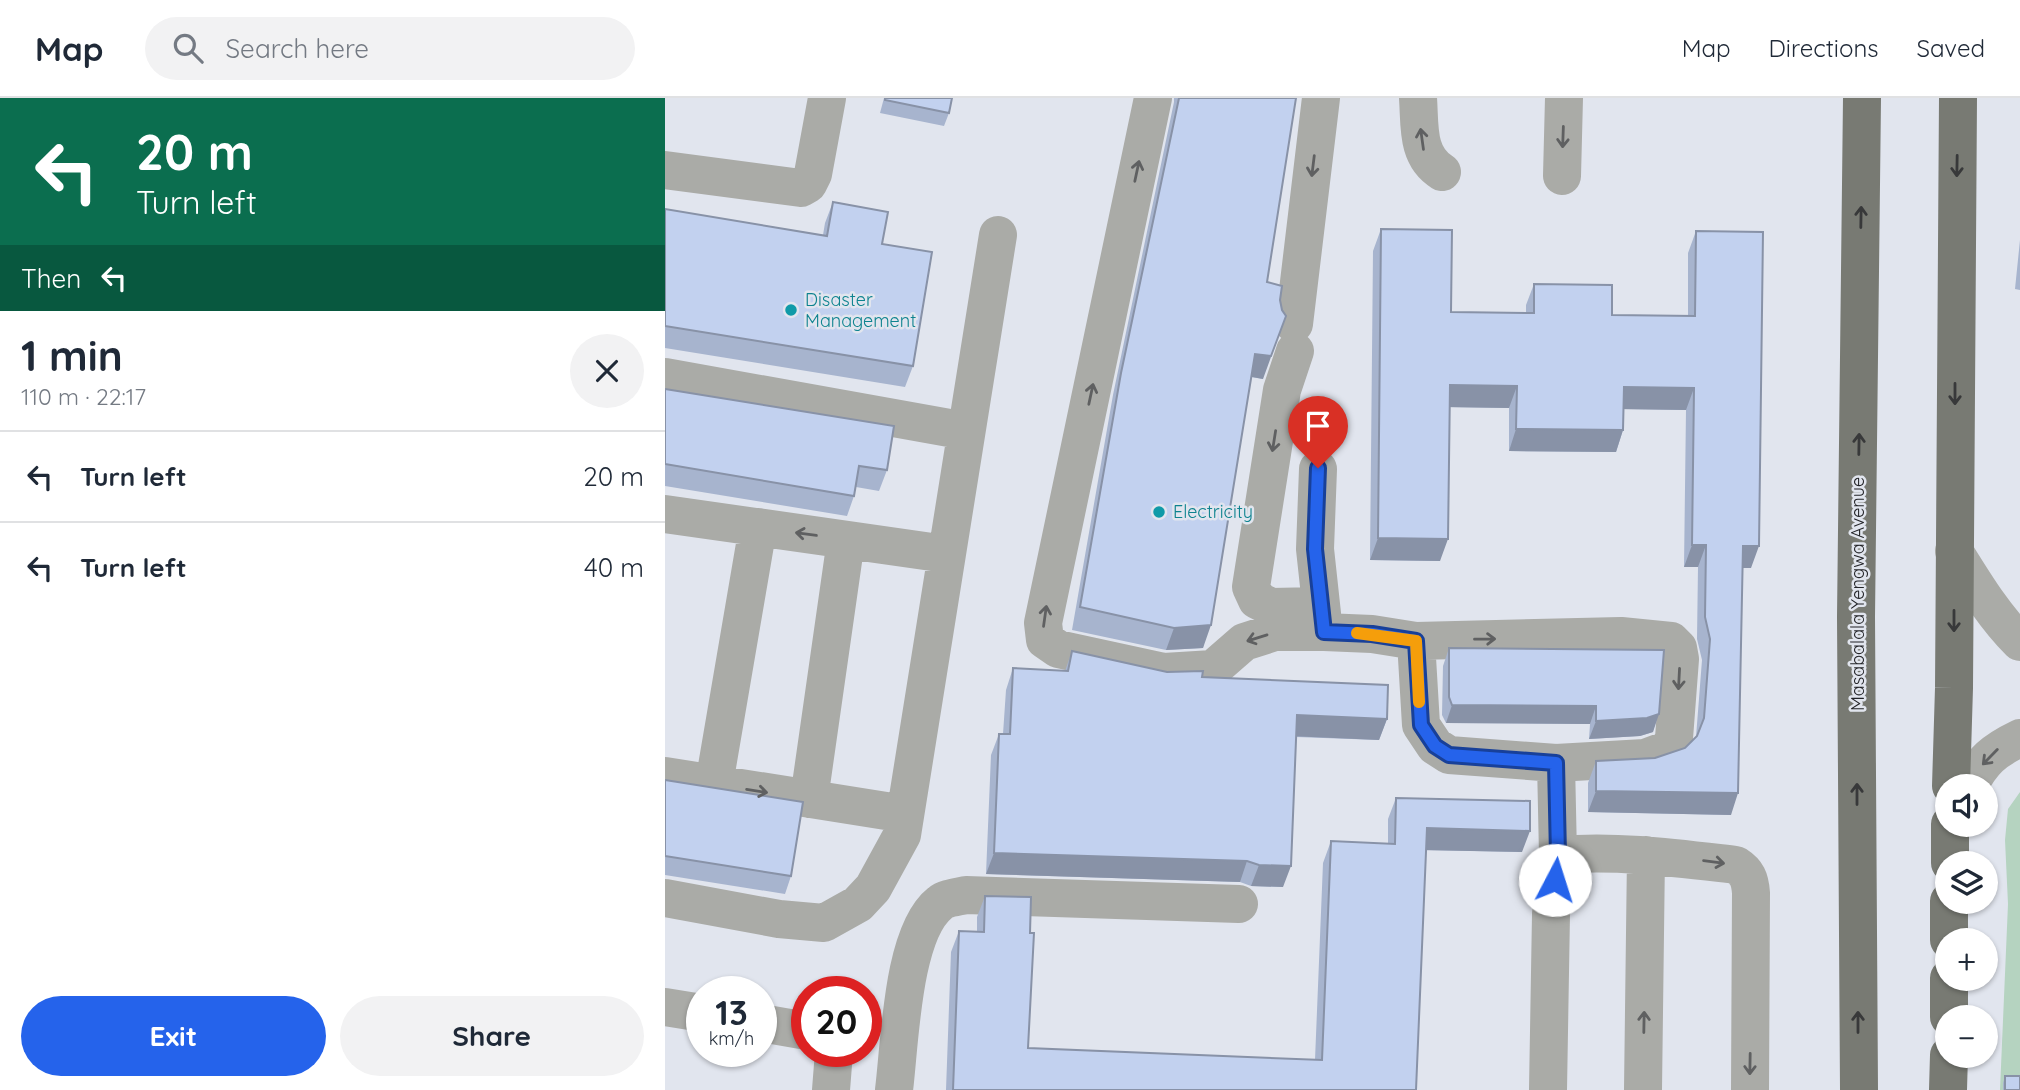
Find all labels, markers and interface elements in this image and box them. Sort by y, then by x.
search box [145,17,635,80]
text: Map [35,28,103,69]
icon: search [169,29,207,67]
text: Search here [225,32,369,65]
text: Map [1682,33,1731,63]
text: Directions [1769,33,1879,63]
text: Saved [1917,33,1985,63]
text: 20 m [136,121,253,182]
one-way arrow [1557,125,1570,148]
icon: left [21,126,112,217]
one-way arrow [1415,128,1428,151]
one-way arrow [1307,154,1320,177]
one-way arrow [1950,154,1964,177]
one-way arrow [1131,160,1145,183]
text: Turn left [136,182,257,222]
one-way arrow [1854,206,1868,229]
icon: left [95,259,133,297]
text: Then [21,262,81,295]
place label: Disaster Management [805,288,916,332]
marker: Disaster Management [783,302,799,318]
text: 1 min [21,329,123,382]
button: close [570,334,644,408]
text: 110 m · 22:17 [21,382,146,411]
one-way arrow [1948,382,1962,405]
one-way arrow [1084,383,1098,406]
pin [1288,396,1348,468]
icon: arrive [1299,407,1337,445]
one-way arrow [1267,429,1280,452]
one-way arrow [1852,433,1865,456]
icon: left [21,458,59,496]
text: Turn left [80,460,187,493]
text: 20 m [583,460,644,493]
street label: Masabalala Yengwa Avenue [1846,477,1869,711]
place label: Electricity [1173,500,1253,523]
marker: Electricity [1151,504,1167,520]
one-way arrow [795,527,818,540]
icon: left [21,549,59,587]
text: Turn left [80,551,187,584]
text: 40 m [584,551,644,584]
one-way arrow [1039,605,1052,628]
one-way arrow [1947,609,1961,632]
one-way arrow [1246,633,1268,645]
one-way arrow [1473,633,1496,646]
one-way arrow [1672,667,1685,689]
one-way arrow [1981,748,1998,765]
map controls [1935,774,1998,1068]
button: sound [1935,774,1998,837]
one-way arrow [1850,783,1864,806]
one-way arrow [745,785,768,798]
position arrow [1518,843,1592,917]
button: layers [1935,851,1998,914]
one-way arrow [1702,856,1724,869]
button: + [1935,928,1998,991]
speed limit sign: 20 [791,976,882,1067]
text: 13 [715,990,748,1034]
button: Exit [21,996,326,1076]
button: Share [340,996,644,1076]
button: − [1935,1005,1998,1068]
one-way arrow [1637,1011,1651,1034]
one-way arrow [1851,1011,1865,1034]
text: km/h [709,1027,754,1050]
one-way arrow [1743,1052,1757,1075]

